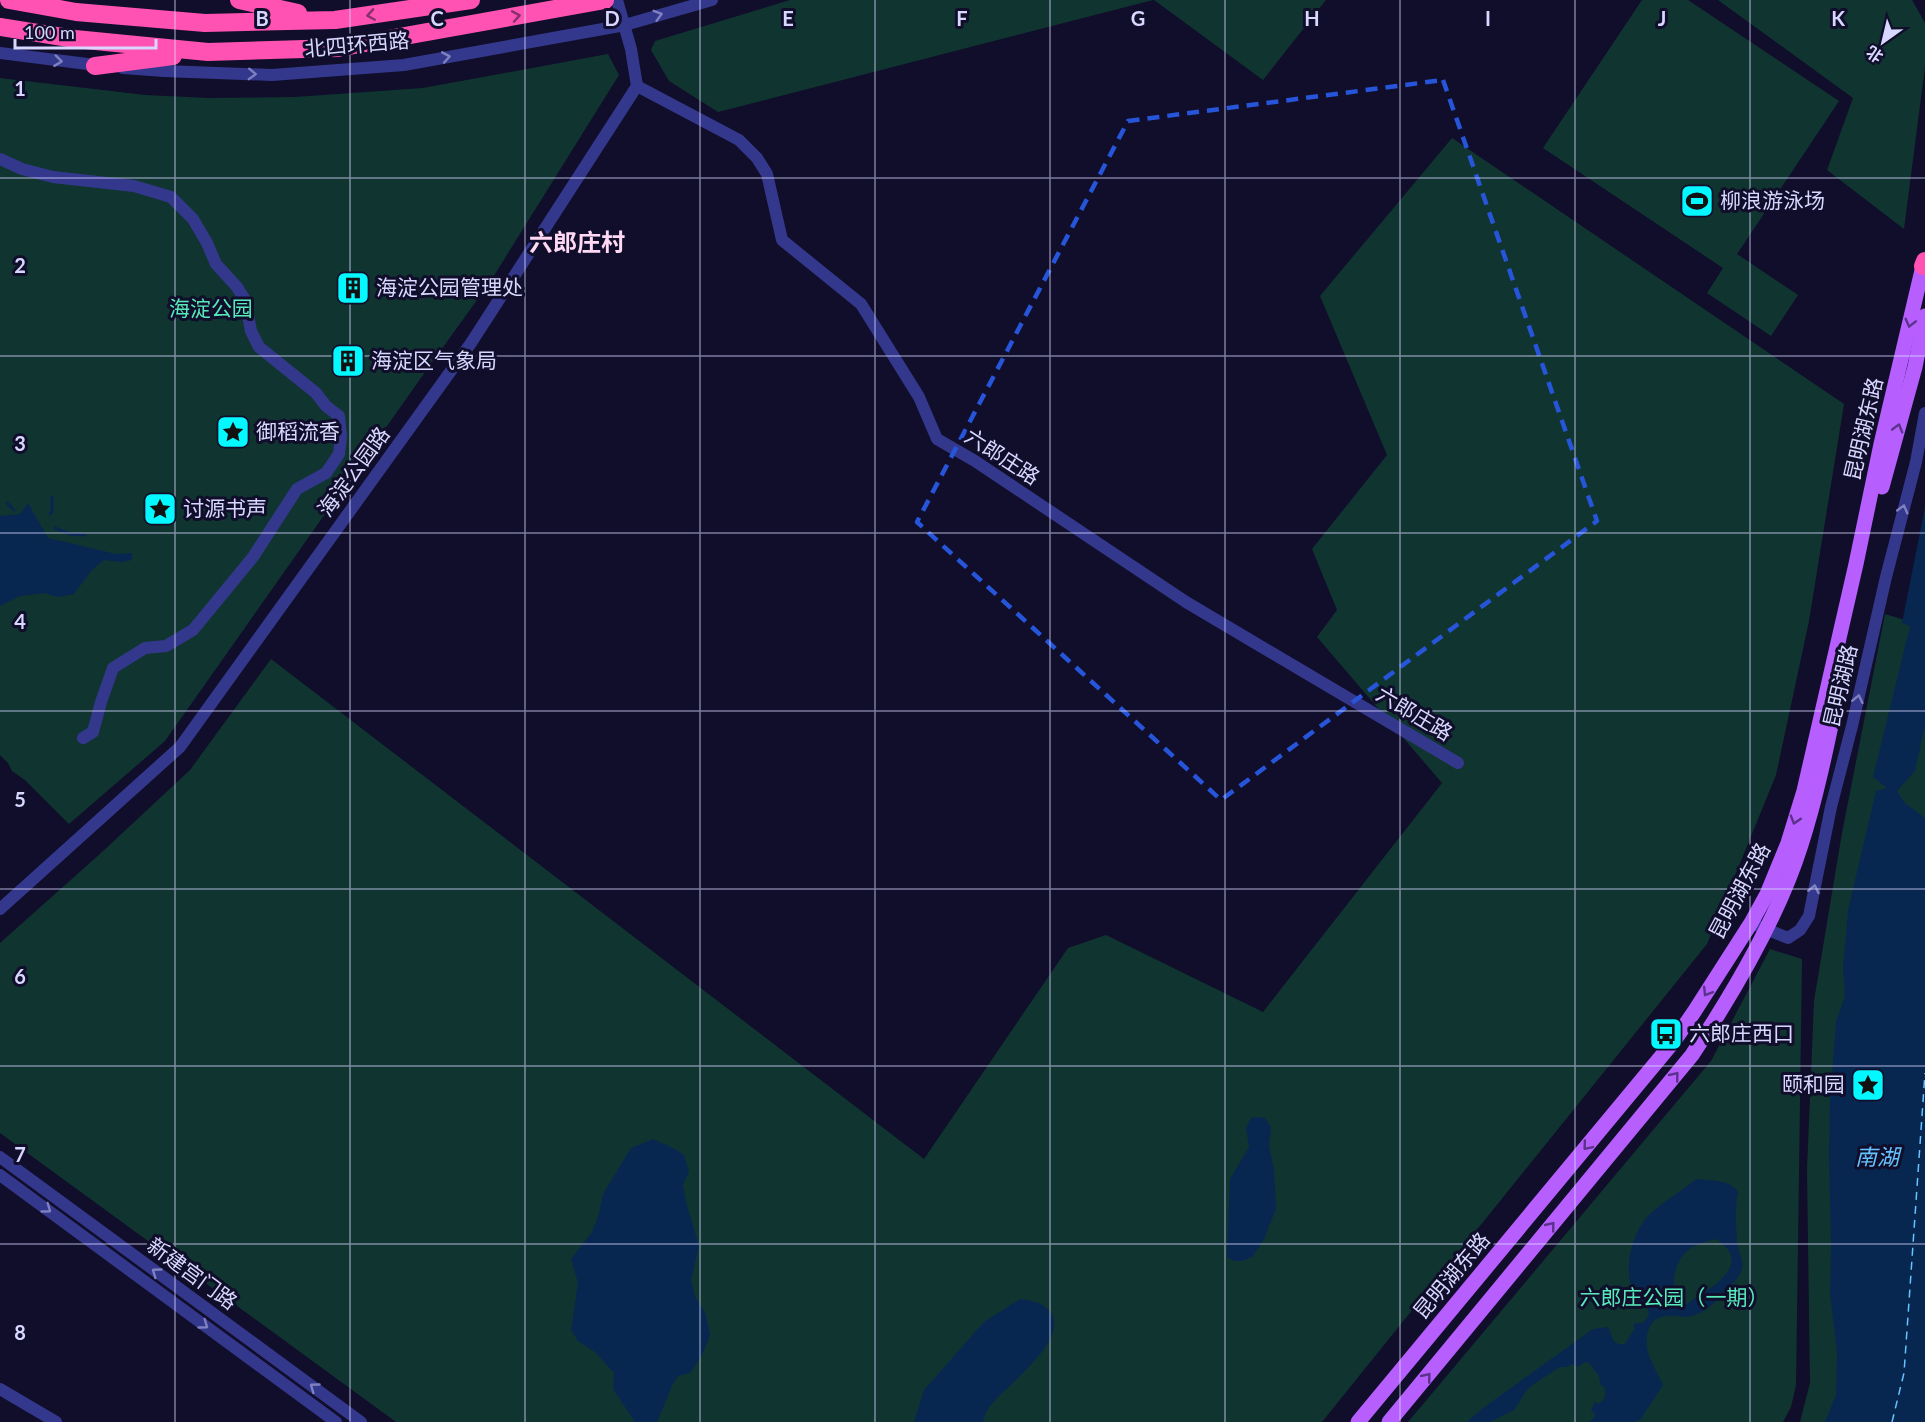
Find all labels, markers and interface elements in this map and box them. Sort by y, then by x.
text: B [255,6,269,30]
text: C [430,6,444,30]
text: D [604,6,620,30]
text: E [782,6,794,30]
text: F [956,6,968,30]
text: G [1131,6,1145,30]
text: H [1304,6,1320,30]
text: I [1485,6,1491,30]
text: J [1658,6,1666,30]
text: K [1831,6,1845,30]
one-way arrow [367,8,376,20]
one-way arrow [652,10,663,22]
one-way arrow [511,11,521,23]
scale bar [15,12,156,50]
north arrow [1853,12,1913,72]
text: 100 m [24,21,75,43]
street label: 北四环西路 [303,26,410,61]
text: 北 [1862,42,1886,67]
one-way arrow [442,52,451,64]
one-way arrow [53,54,63,66]
one-way arrow [248,68,257,81]
text: 1 [14,76,26,100]
sports icon: 柳浪游泳场 [1679,183,1715,219]
place label: 柳浪游泳场 [1720,187,1825,212]
district label: 六郎庄村 [529,227,625,256]
text: 2 [14,253,26,277]
building icon: 海淀公园管理处 [335,270,371,306]
place label: 海淀公园管理处 [376,274,523,299]
park label: 海淀公园 [169,295,253,320]
one-way arrow [1905,318,1918,328]
building icon: 海淀区气象局 [330,343,366,379]
place label: 海淀区气象局 [371,347,497,372]
street label: 昆明湖东路 [1839,375,1887,483]
place icon: 御稻流香 [215,414,251,450]
place label: 御稻流香 [256,418,340,443]
street label: 海淀公园路 [312,421,394,521]
street label: 六郎庄路 [961,422,1045,489]
one-way arrow [1891,423,1903,434]
text: 3 [14,431,26,455]
place icon: 讨源书声 [142,491,178,527]
place label: 讨源书声 [183,495,267,520]
one-way arrow [1896,505,1909,515]
text: 4 [14,609,26,633]
street label: 昆明湖路 [1818,642,1861,729]
street label: 六郎庄路 [1372,680,1457,745]
one-way arrow [1851,694,1864,704]
text: 5 [14,787,26,811]
one-way arrow [1790,814,1803,825]
street label: 昆明湖东路 [1703,838,1774,943]
one-way arrow [1807,884,1820,894]
text: 6 [14,964,26,988]
one-way arrow [1703,986,1714,997]
bus stop icon: 六郎庄西口 [1648,1016,1684,1052]
place label: 六郎庄西口 [1689,1020,1794,1045]
place icon: 颐和园 [1850,1067,1886,1103]
place label: 颐和园 [1782,1071,1845,1096]
one-way arrow [1667,1072,1678,1083]
one-way arrow [1584,1139,1595,1150]
text: 7 [14,1142,26,1166]
water label: 南湖 [1855,1143,1902,1170]
one-way arrow [41,1202,52,1213]
one-way arrow [1543,1222,1554,1233]
street label: 昆明湖东路 [1408,1227,1494,1323]
street label: 新建宫门路 [143,1232,243,1314]
one-way arrow [152,1268,163,1279]
park label: 六郎庄公园（一期） [1580,1284,1769,1309]
one-way arrow [198,1318,209,1329]
text: 8 [14,1320,26,1344]
one-way arrow [1419,1373,1430,1384]
one-way arrow [309,1384,320,1395]

